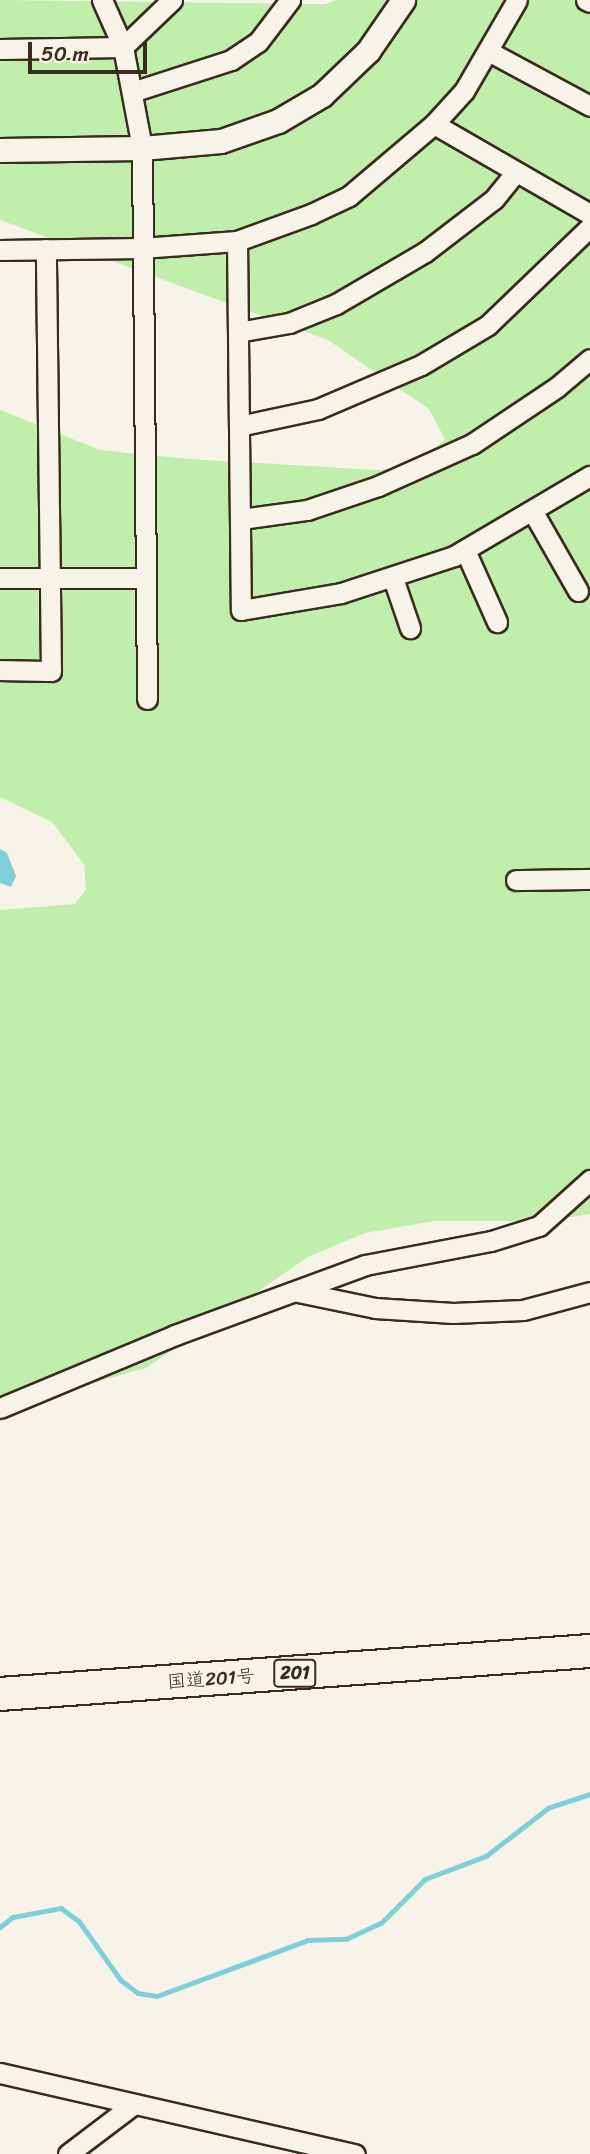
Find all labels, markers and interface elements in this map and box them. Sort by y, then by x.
scale bar [32,28,150,72]
text: 50 m [41,35,89,73]
road number: 201 [272,1658,318,1688]
street label: 国道201号 [166,1665,256,1693]

